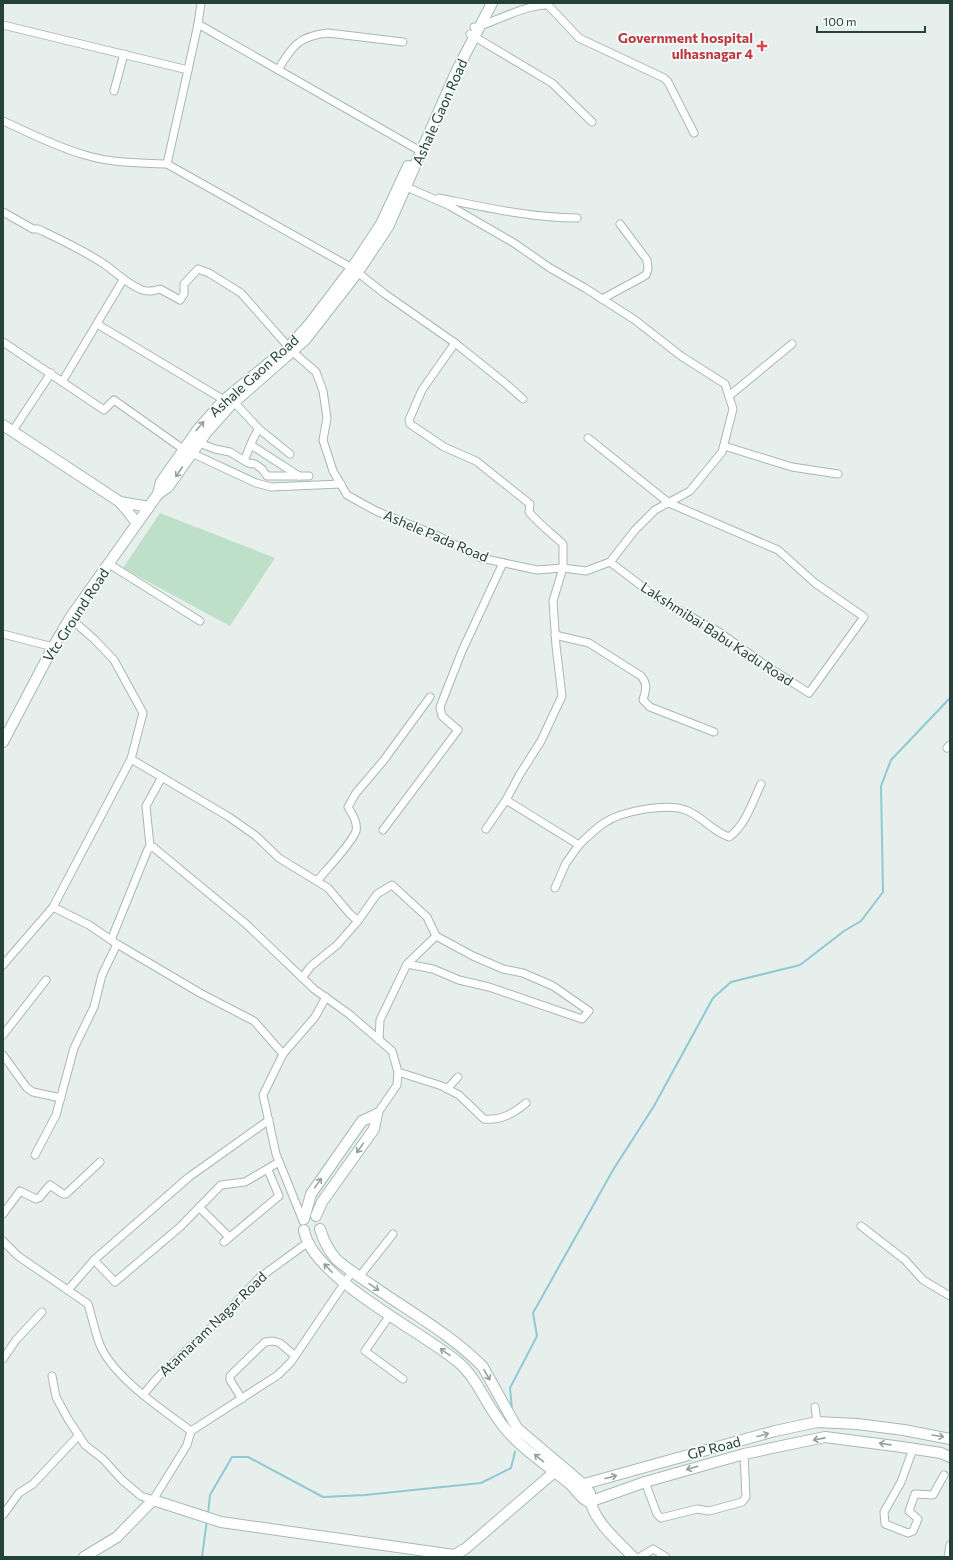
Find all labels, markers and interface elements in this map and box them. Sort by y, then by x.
scale bar [817,8,925,34]
text: 100 m [823,14,857,28]
place label: Government hospital ulhasnagar 4 [618,29,753,62]
marker: Government hospital ulhasnagar 4 [756,40,768,52]
street label: Ashale Gaon Road [409,56,471,167]
street label: Ashale Gaon Road [205,331,302,420]
one-way arrow [196,421,205,432]
one-way arrow [175,466,183,477]
street label: Ashele Pada Road [381,506,491,565]
street label: Vtc Ground Road [39,565,112,665]
street label: Lakshmibai Babu Kadu Road [638,578,797,689]
one-way arrow [356,1142,364,1153]
one-way arrow [314,1178,322,1189]
one-way arrow [323,1263,333,1273]
street label: Atamaram Nagar Road [155,1268,270,1379]
one-way arrow [368,1283,379,1291]
one-way arrow [440,1348,451,1356]
one-way arrow [483,1369,491,1381]
one-way arrow [756,1430,769,1438]
street label: GP Road [685,1432,742,1463]
one-way arrow [931,1432,944,1440]
one-way arrow [812,1435,825,1443]
one-way arrow [879,1440,892,1448]
one-way arrow [534,1454,545,1463]
one-way arrow [686,1465,699,1473]
one-way arrow [604,1472,617,1480]

